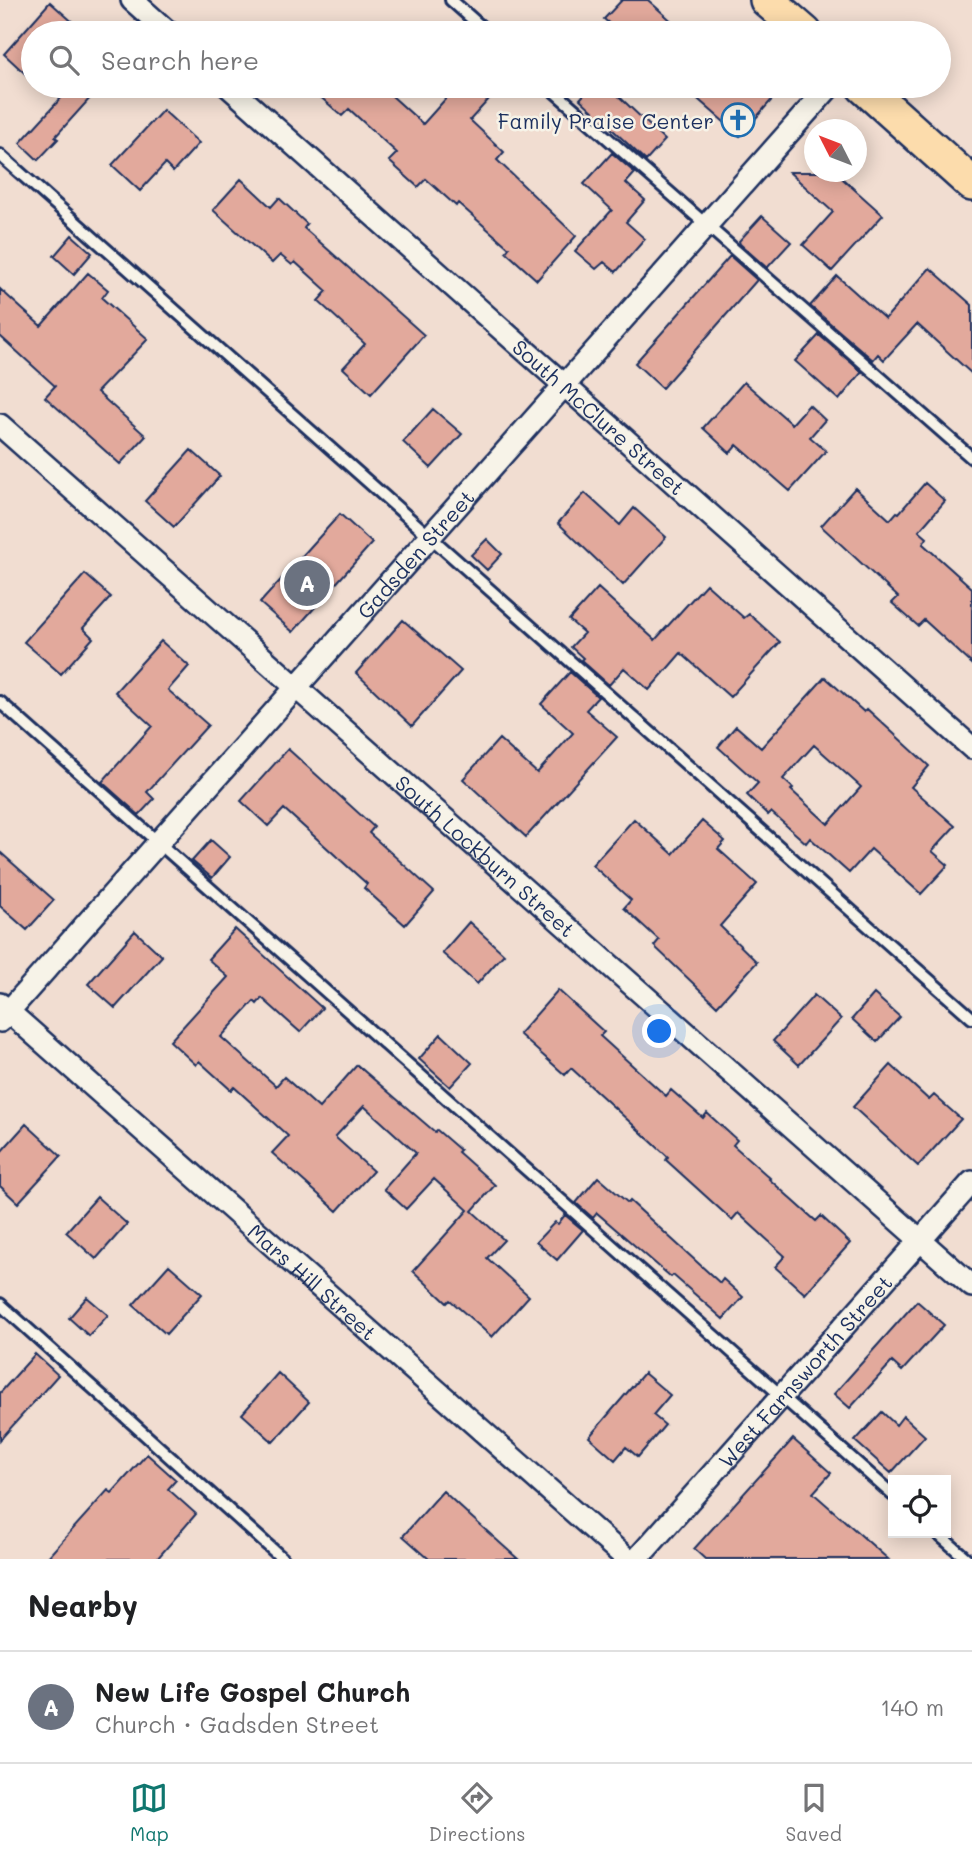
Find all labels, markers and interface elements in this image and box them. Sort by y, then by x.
search box [21,21,951,98]
icon: search [45,41,83,79]
text: Search here [101,43,259,77]
church icon: Family Praise Center [719,101,757,139]
place label: Family Praise Center [498,107,714,134]
north arrow [804,119,867,182]
street label: South McClure Street [508,333,691,500]
street label: Gadsden Street [350,483,479,624]
pin: A [284,557,330,609]
street label: South Lockburn Street [390,769,581,942]
your location [642,1014,676,1048]
street label: Mars Hill Street [243,1217,383,1345]
street label: West Farnsworth Street [712,1269,897,1473]
map controls [888,1475,951,1538]
button: locate [888,1475,951,1538]
text: Nearby [28,1585,138,1625]
text: New Life Gospel Church [95,1675,410,1709]
text: A [43,1692,59,1722]
text: 140 m [880,1692,944,1722]
text: Church · Gadsden Street [95,1709,379,1739]
tab: Map [130,1779,169,1846]
tab: Directions [429,1779,525,1846]
tab: Saved [786,1779,842,1846]

